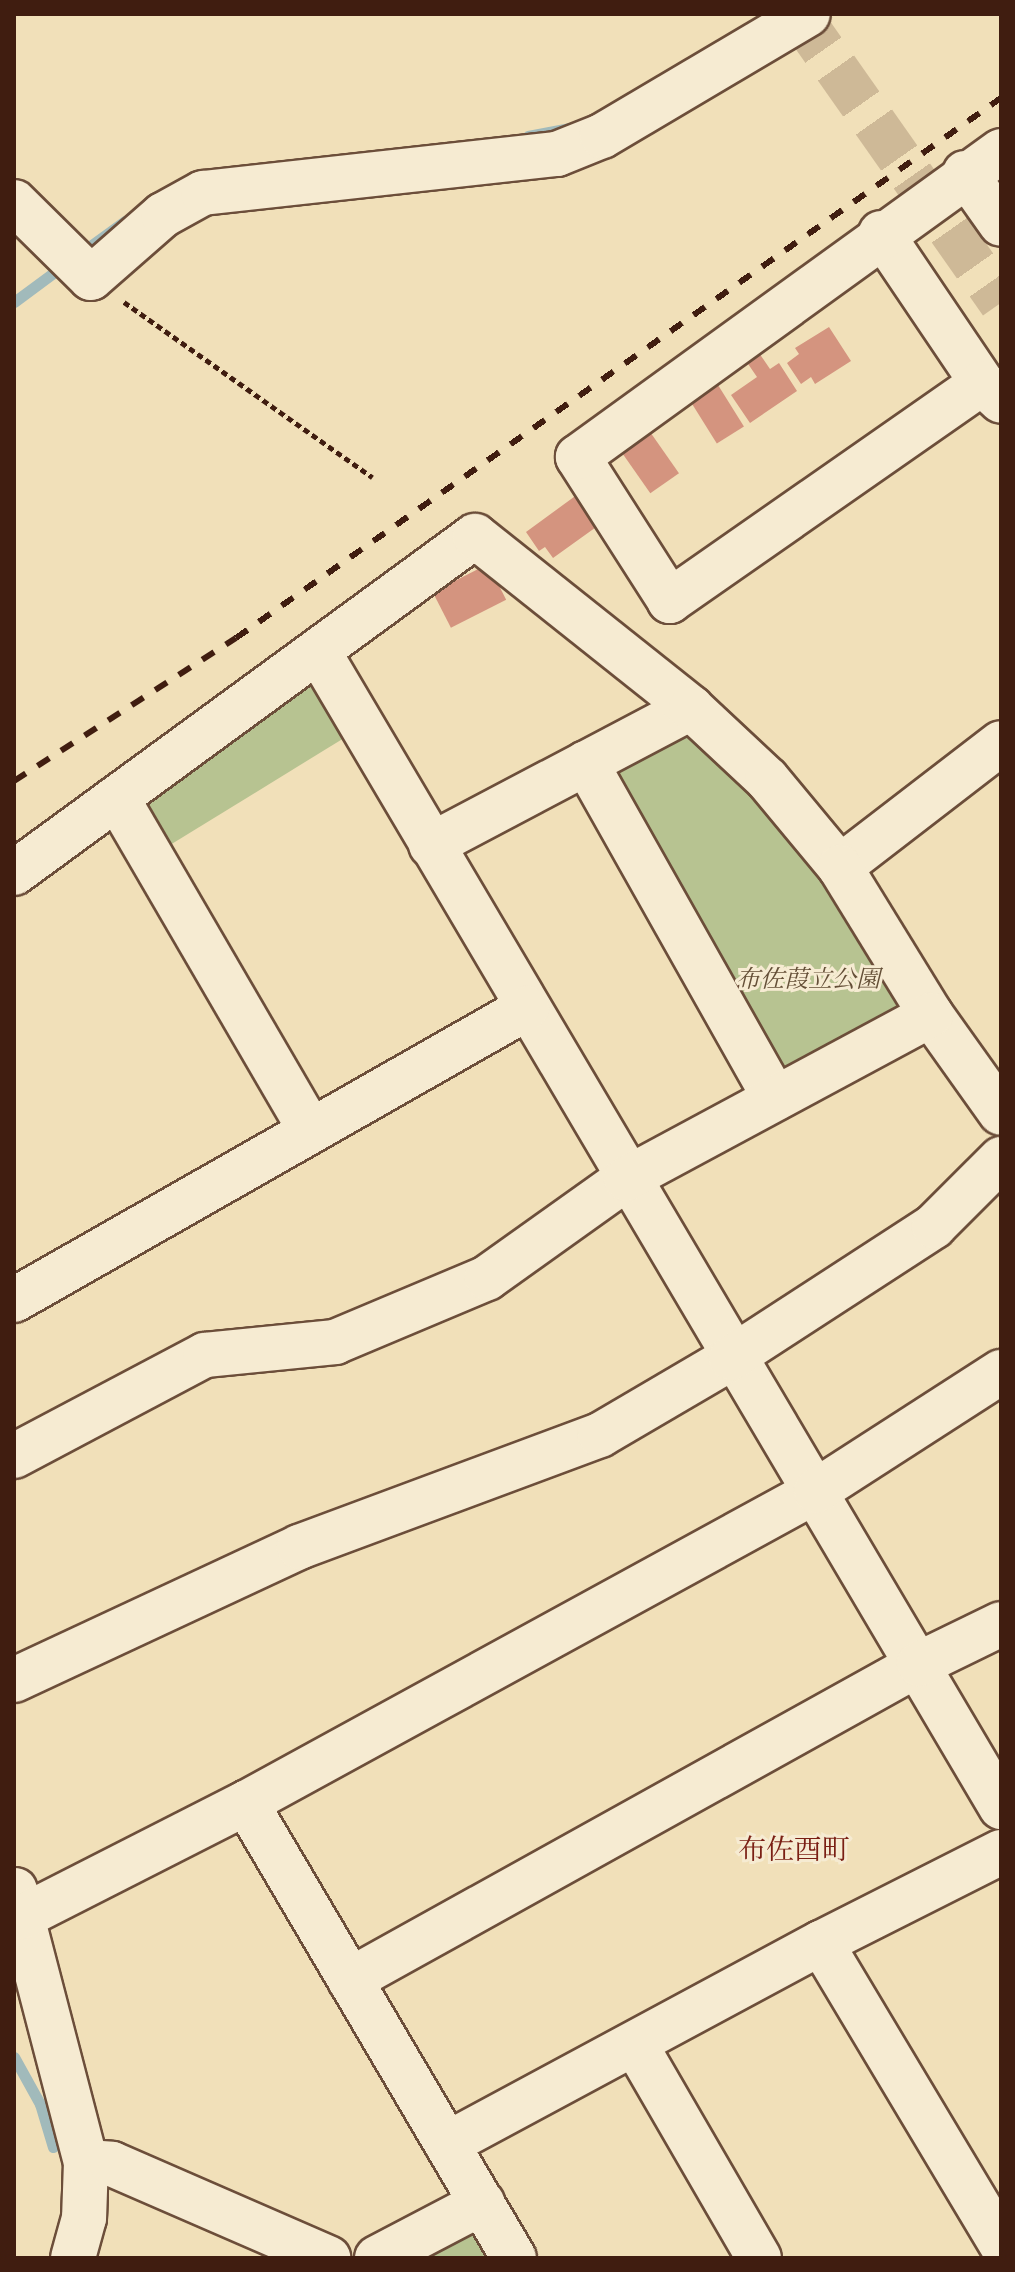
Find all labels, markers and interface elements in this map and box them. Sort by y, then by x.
park label: 布佐葭立公園 [736,966,880,994]
district label: 布佐酉町 [738,1833,850,1867]

